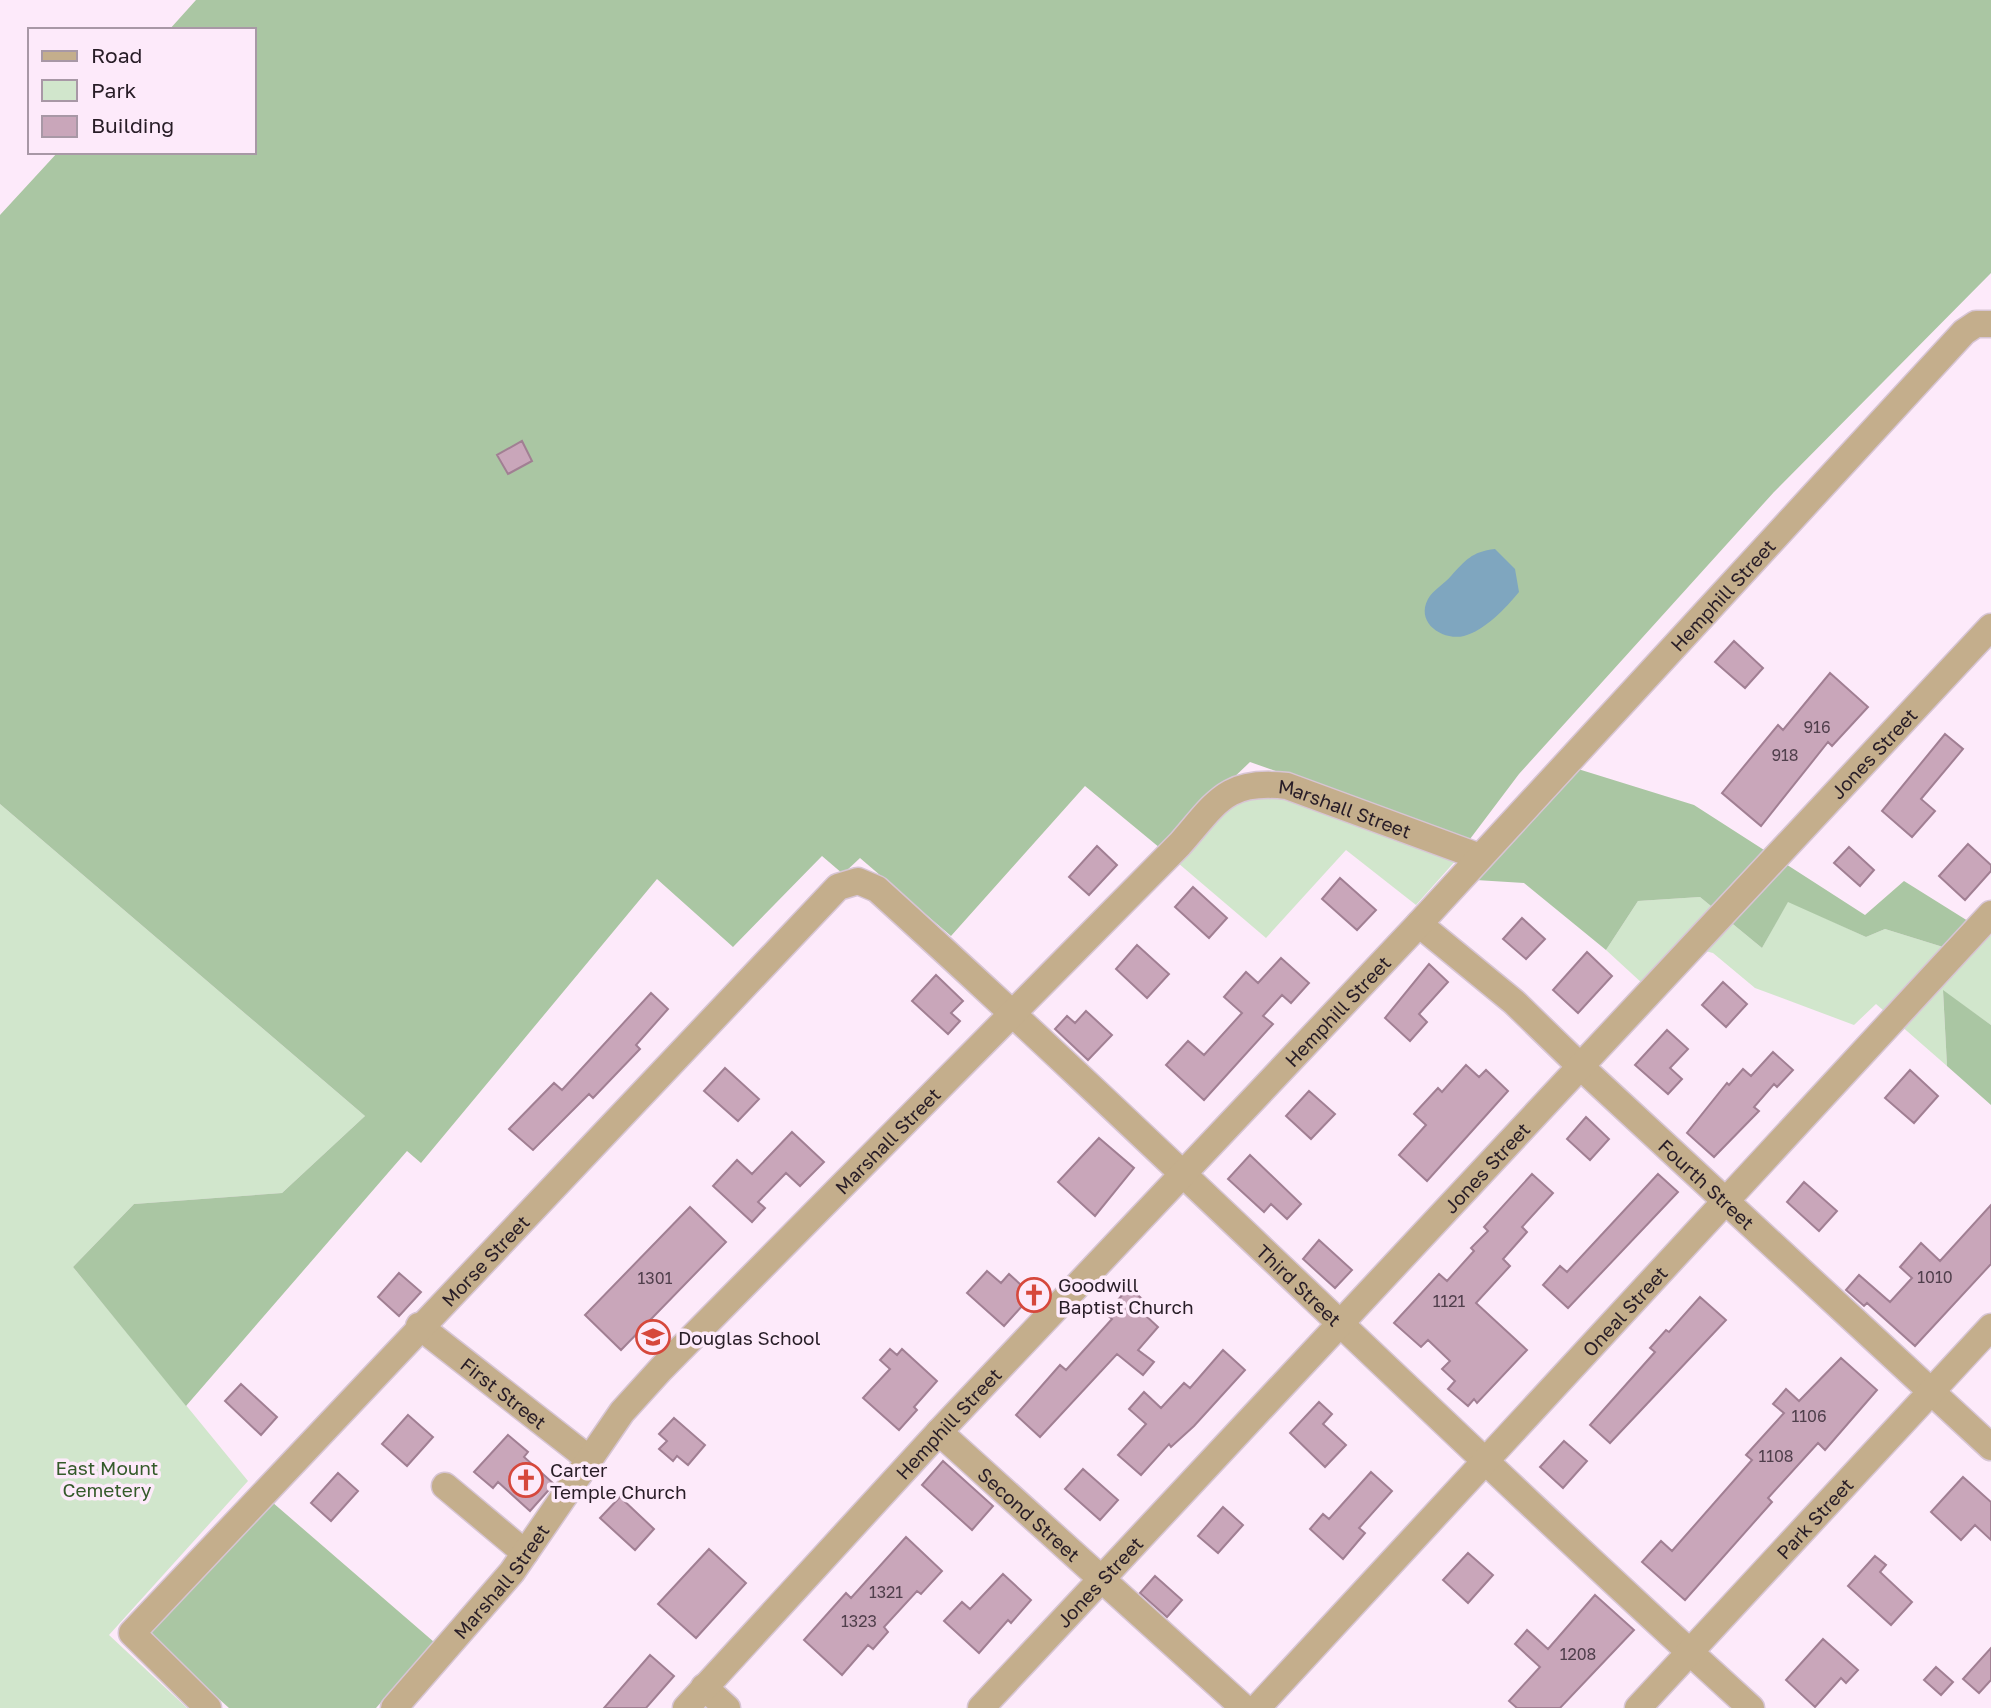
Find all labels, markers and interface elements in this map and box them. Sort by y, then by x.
legend [28,28,256,154]
text: Road [91,42,142,68]
text: Park [91,77,137,103]
text: Building [91,112,174,138]
street label: Hemphill Street [1665,534,1779,655]
street label: Jones Street [1825,703,1921,803]
house number: 916 [1803,717,1831,737]
house number: 918 [1771,745,1799,765]
street label: Marshall Street [1277,774,1415,842]
street label: Hemphill Street [1279,950,1395,1071]
street label: Marshall Street [830,1082,945,1198]
street label: Jones Street [1438,1117,1534,1217]
street label: Fourth Street [1654,1134,1760,1234]
street label: Morse Street [436,1210,533,1311]
street label: Third Street [1252,1239,1347,1330]
street label: Oneal Street [1577,1261,1672,1361]
house number: 1010 [1917,1267,1953,1287]
house number: 1301 [638,1268,673,1288]
place label: Goodwill Baptist Church [1058,1273,1194,1318]
church icon: Goodwill Baptist Church [1015,1276,1053,1314]
house number: 1121 [1433,1291,1466,1311]
school or university icon: Douglas School [634,1318,672,1356]
place label: Douglas School [678,1326,821,1349]
street label: First Street [457,1352,552,1433]
street label: Hemphill Street [890,1363,1005,1484]
house number: 1106 [1791,1406,1827,1426]
house number: 1108 [1758,1446,1794,1466]
park label: East Mount Cemetery [56,1456,158,1501]
place label: Carter Temple Church [550,1458,687,1503]
church icon: Carter Temple Church [507,1461,545,1499]
street label: Second Street [974,1462,1085,1566]
street label: Park Street [1771,1473,1857,1563]
street label: Marshall Street [448,1519,553,1643]
street label: Jones Street [1051,1531,1147,1632]
house number: 1321 [869,1582,903,1602]
house number: 1323 [841,1611,877,1631]
house number: 1208 [1560,1644,1596,1664]

